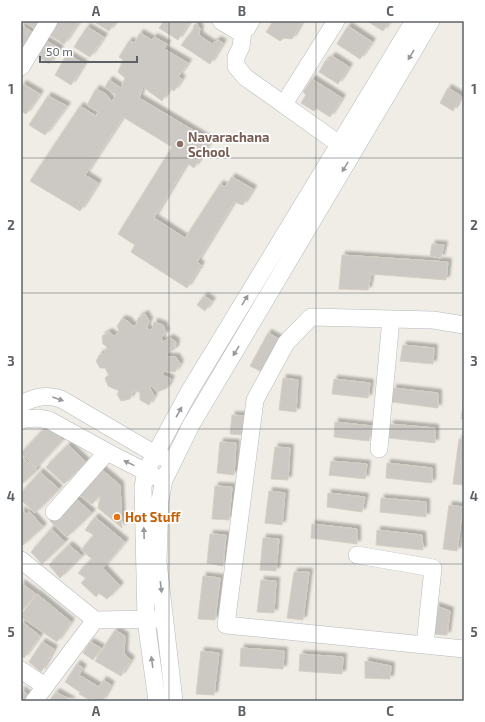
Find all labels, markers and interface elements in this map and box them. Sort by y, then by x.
text: A [92,3,101,19]
text: B [238,3,246,19]
text: C [386,3,394,19]
scale bar [40,38,137,64]
text: 50 m [46,44,73,58]
one-way arrow [408,49,415,61]
text: 1 [8,81,14,97]
text: 1 [471,81,477,97]
place label: Navarachana School [188,129,269,160]
marker: Navarachana School [175,139,185,149]
one-way arrow [342,161,349,173]
text: 2 [7,217,15,233]
text: 2 [470,217,478,233]
one-way arrow [241,295,249,305]
one-way arrow [232,346,240,356]
text: 3 [7,353,15,369]
text: 3 [470,353,478,369]
one-way arrow [52,396,64,402]
one-way arrow [175,406,182,418]
one-way arrow [123,460,135,466]
text: 4 [7,488,15,504]
text: 4 [470,488,478,504]
place label: Hot Stuff [125,509,181,525]
marker: Hot Stuff [112,512,122,522]
one-way arrow [141,526,147,539]
one-way arrow [158,581,164,593]
text: 5 [7,624,15,640]
text: 5 [470,624,478,640]
one-way arrow [149,656,155,668]
text: A [92,703,101,719]
text: B [238,703,246,719]
text: C [386,703,394,719]

